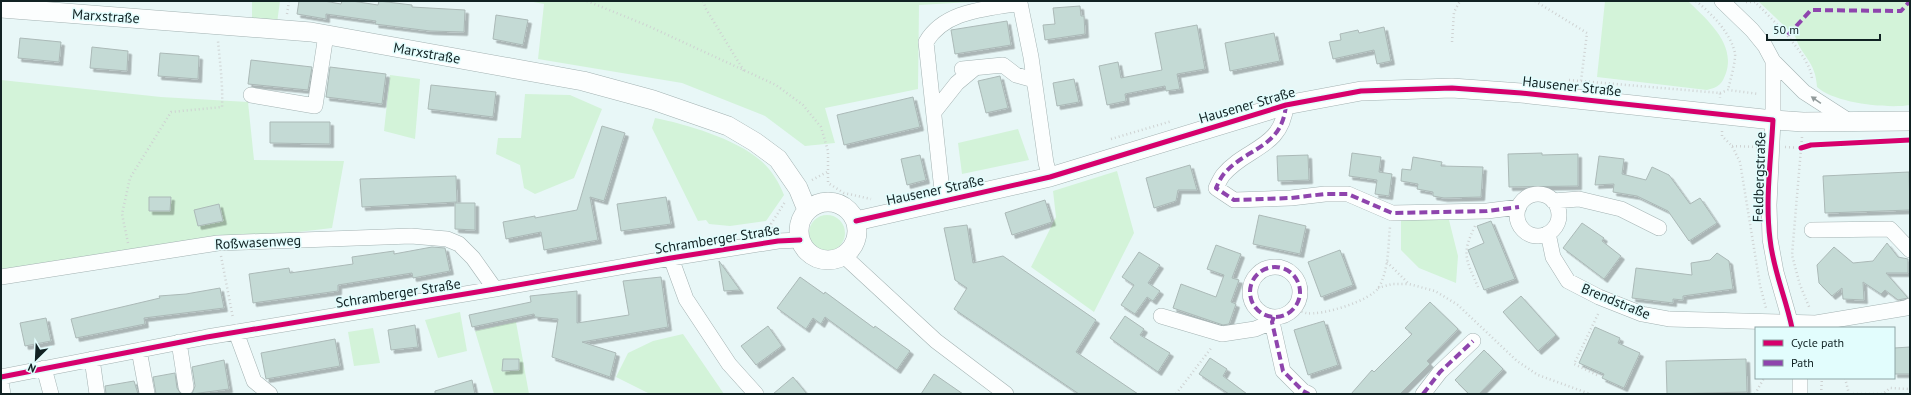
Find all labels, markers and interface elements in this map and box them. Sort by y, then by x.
street label: Marxstraße [72,5,140,27]
scale bar [1767,16,1880,42]
text: 50 m [1773,22,1799,37]
street label: Marxstraße [392,38,462,68]
street label: Hausener Straße [1522,72,1622,100]
street label: Hausener Straße [1197,83,1297,127]
one-way arrow [1811,96,1821,104]
street label: Feldbergstraße [1748,131,1770,223]
street label: Hausener Straße [884,171,986,209]
street label: Schramberger Straße [653,220,781,258]
street label: Roßwasenweg [215,231,301,253]
street label: Schramberger Straße [334,274,462,312]
street label: Brendstraße [1579,279,1653,323]
legend [1755,327,1895,379]
text: Cycle path [1791,335,1844,350]
north arrow [16,339,56,379]
text: Path [1791,355,1814,370]
text: N [26,360,38,376]

